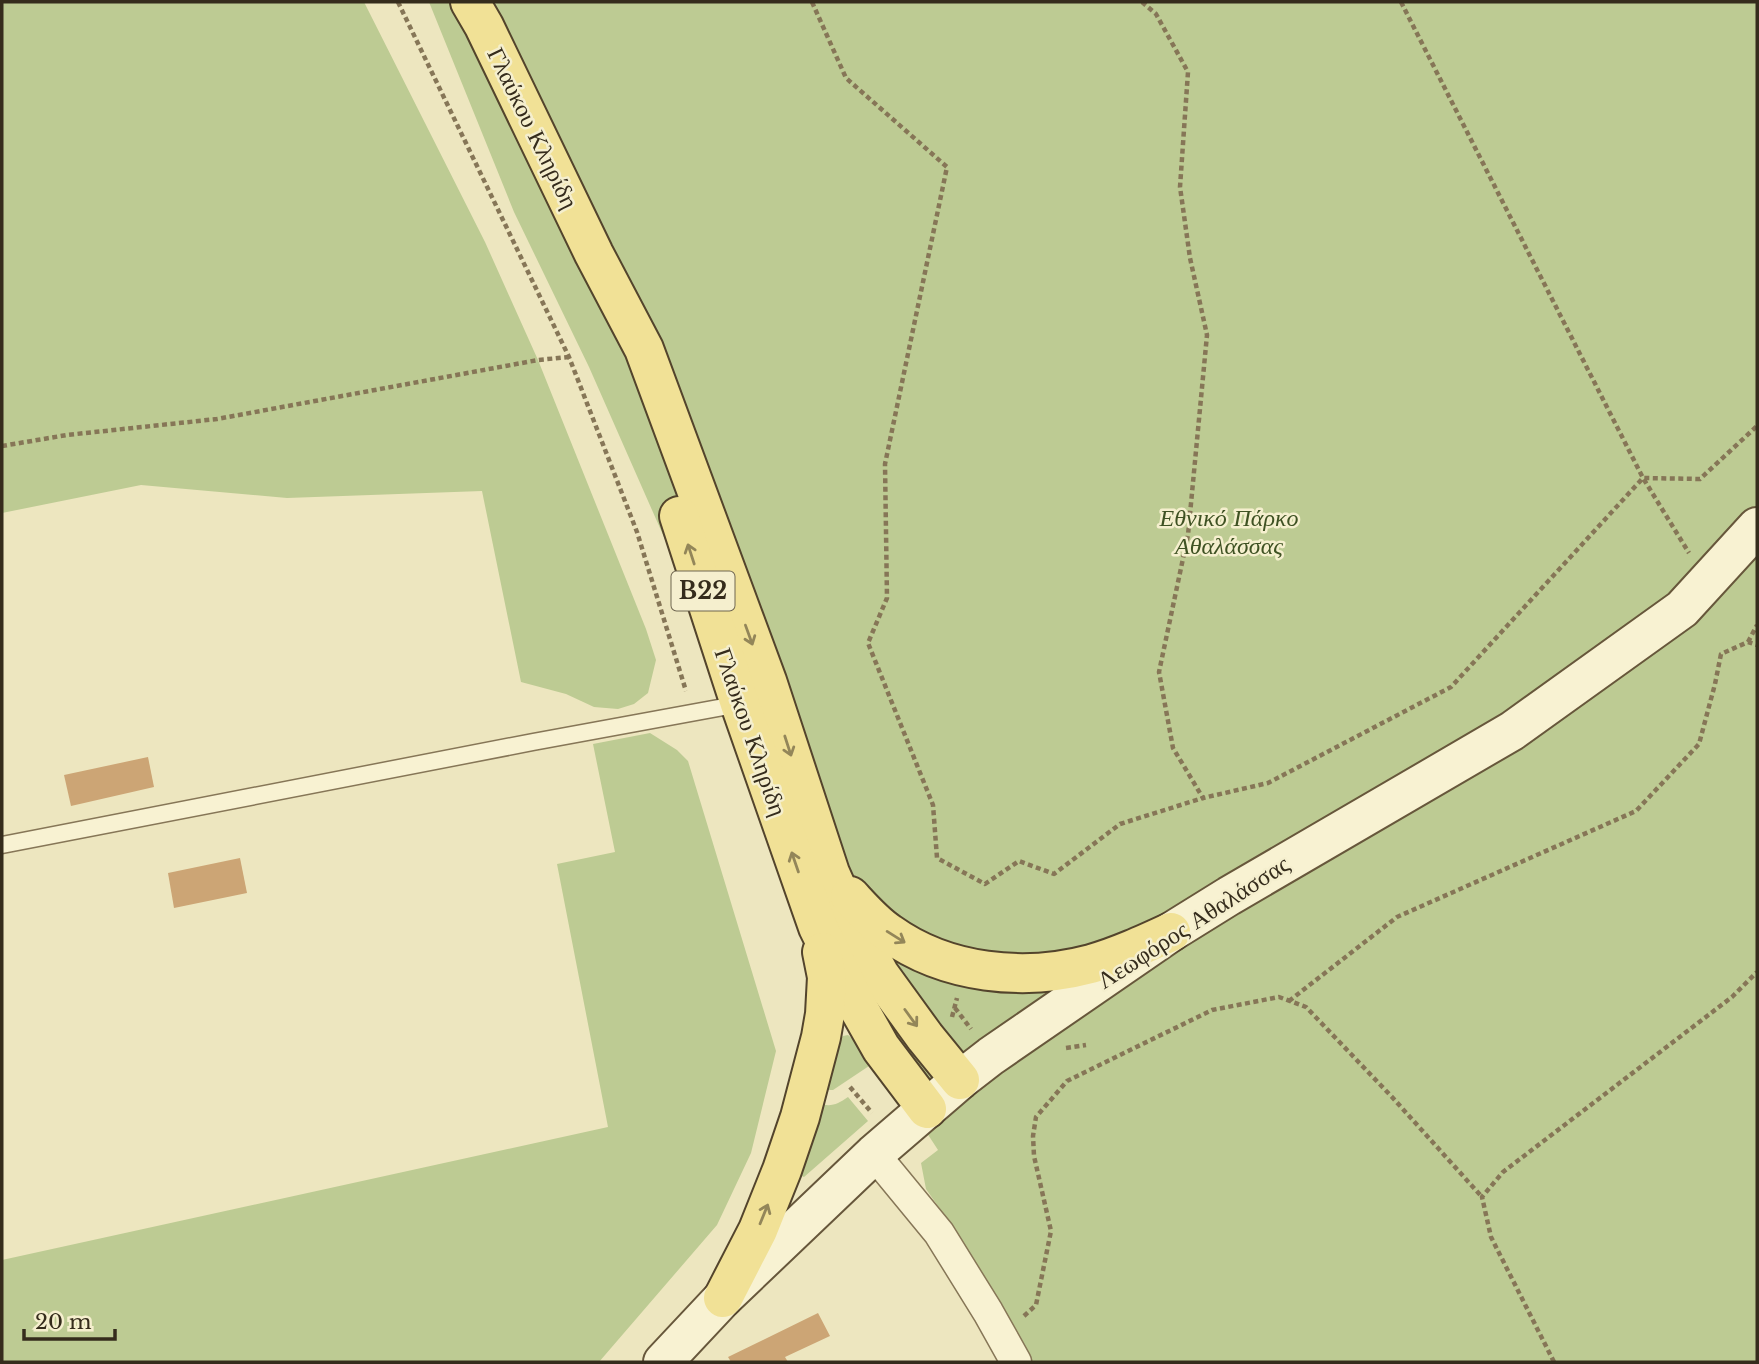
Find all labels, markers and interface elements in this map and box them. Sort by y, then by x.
street label: Γλαύκου Κληρίδη [481,43,585,213]
park label: Εθνικό Πάρκο Αθαλάσσας [1159,503,1298,560]
one-way arrow [684,543,697,565]
road number: B22 [672,572,734,610]
one-way arrow [744,623,756,645]
street label: Γλαύκου Κληρίδη [709,644,793,820]
one-way arrow [783,735,795,757]
street label: Λεωφόρος Αθαλάσσας [1092,849,1295,995]
one-way arrow [788,852,800,874]
one-way arrow [886,930,905,945]
one-way arrow [904,1008,918,1027]
one-way arrow [758,1204,771,1226]
scale bar [24,1298,116,1342]
text: 20 m [35,1309,92,1335]

